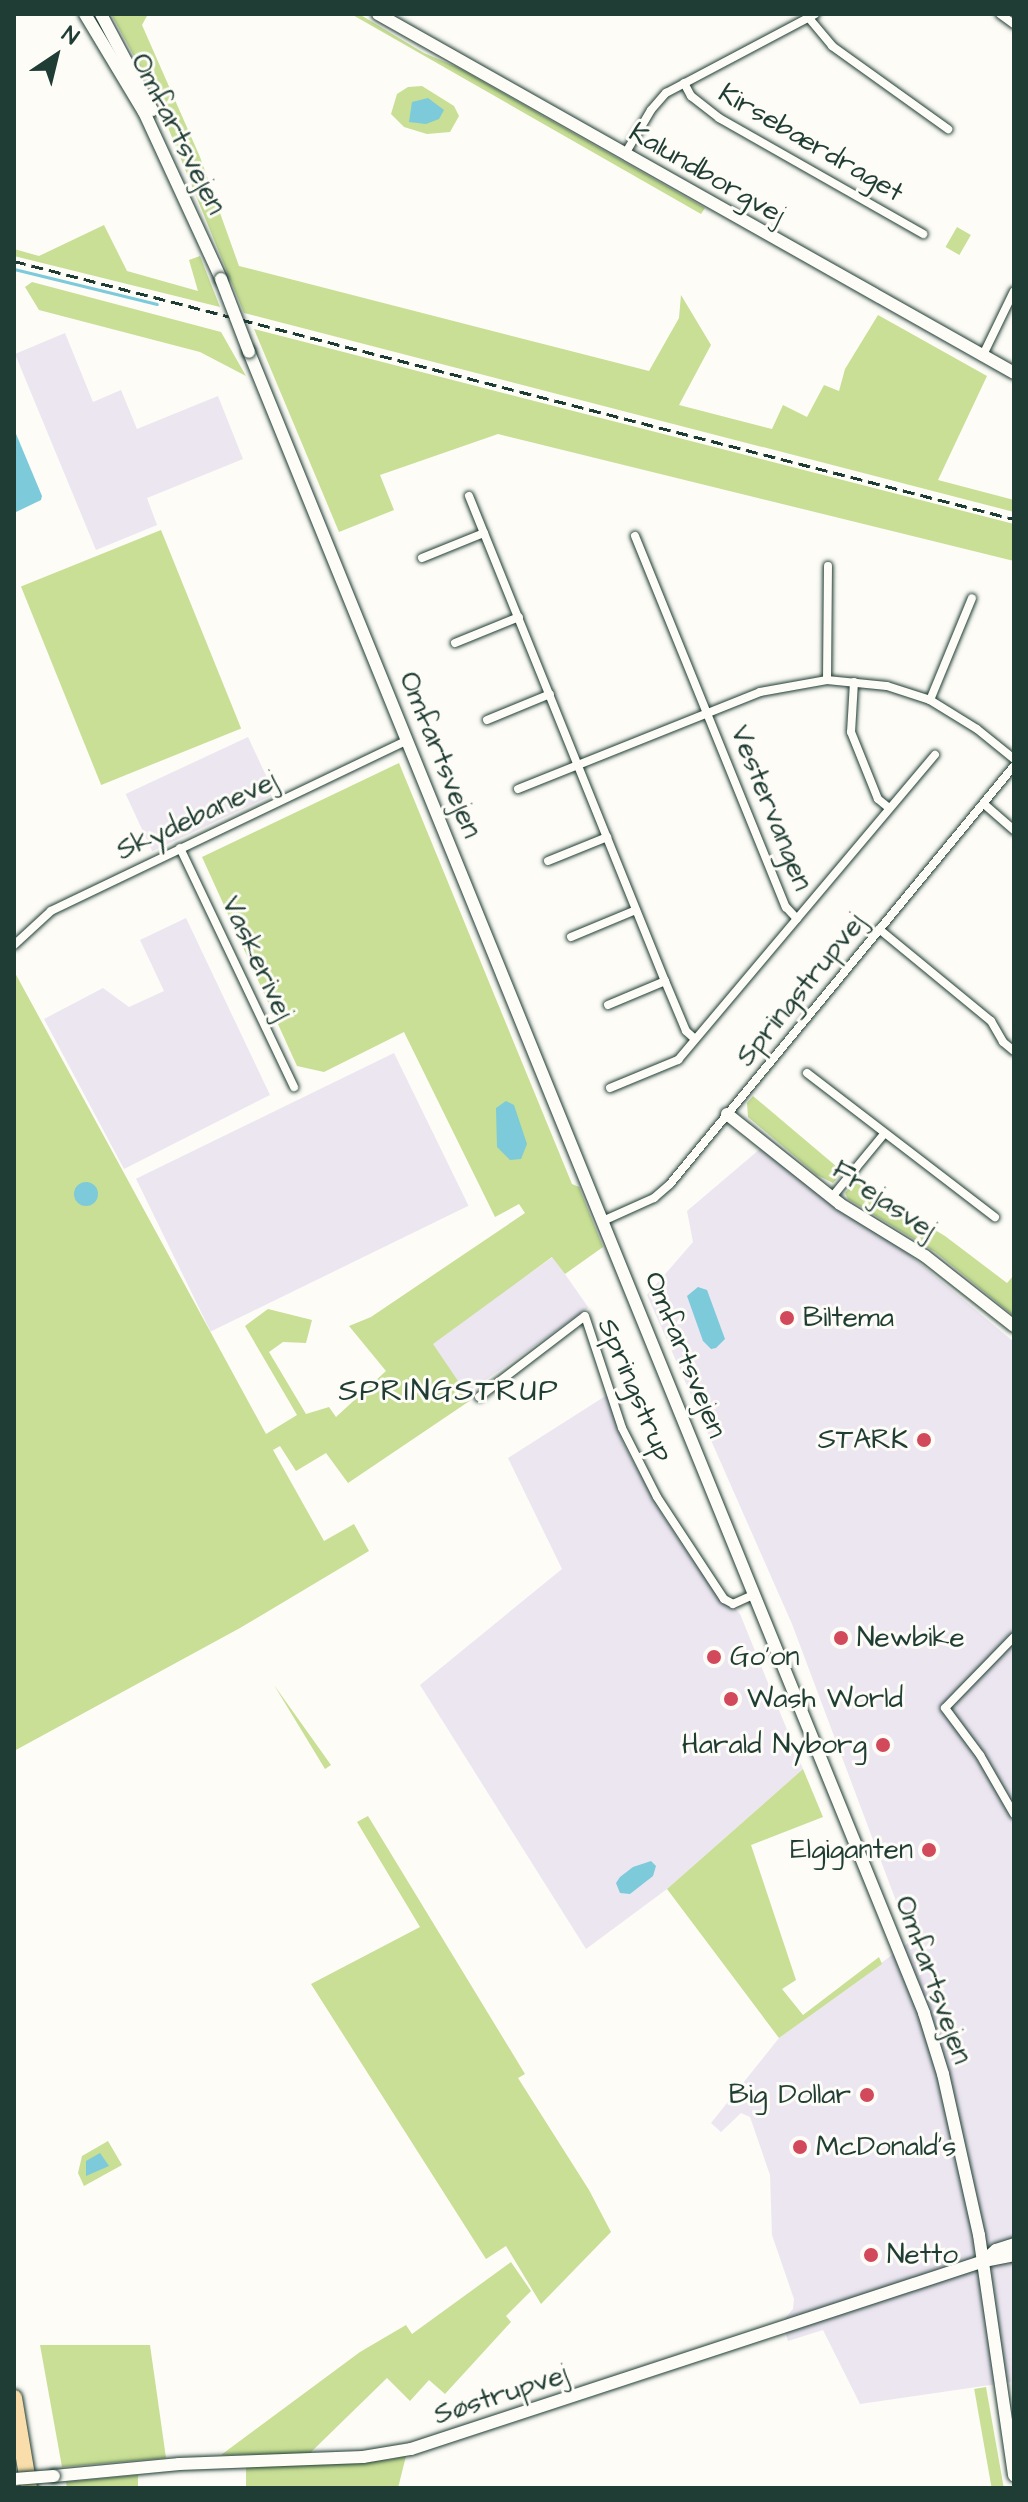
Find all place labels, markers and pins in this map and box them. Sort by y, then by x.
place label: Biltema [803,1301,894,1335]
marker: Biltema [778,1309,796,1327]
place label: STARK [818,1423,908,1457]
marker: STARK [915,1431,933,1449]
place label: Newbike [857,1621,965,1655]
marker: Newbike [832,1629,850,1647]
place label: Go'on [730,1640,799,1674]
marker: Go'on [705,1648,723,1666]
place label: Wash World [747,1682,903,1716]
marker: Wash World [722,1690,740,1708]
place label: Harald Nyborg [682,1728,867,1762]
marker: Harald Nyborg [874,1736,892,1754]
place label: Elgiganten [790,1833,913,1867]
marker: Elgiganten [920,1841,938,1859]
place label: Big Dollar [729,2078,851,2112]
marker: Big Dollar [858,2086,876,2104]
place label: McDonald's [816,2130,956,2164]
marker: McDonald's [791,2138,809,2156]
place label: Netto [887,2238,958,2272]
marker: Netto [862,2246,880,2264]

